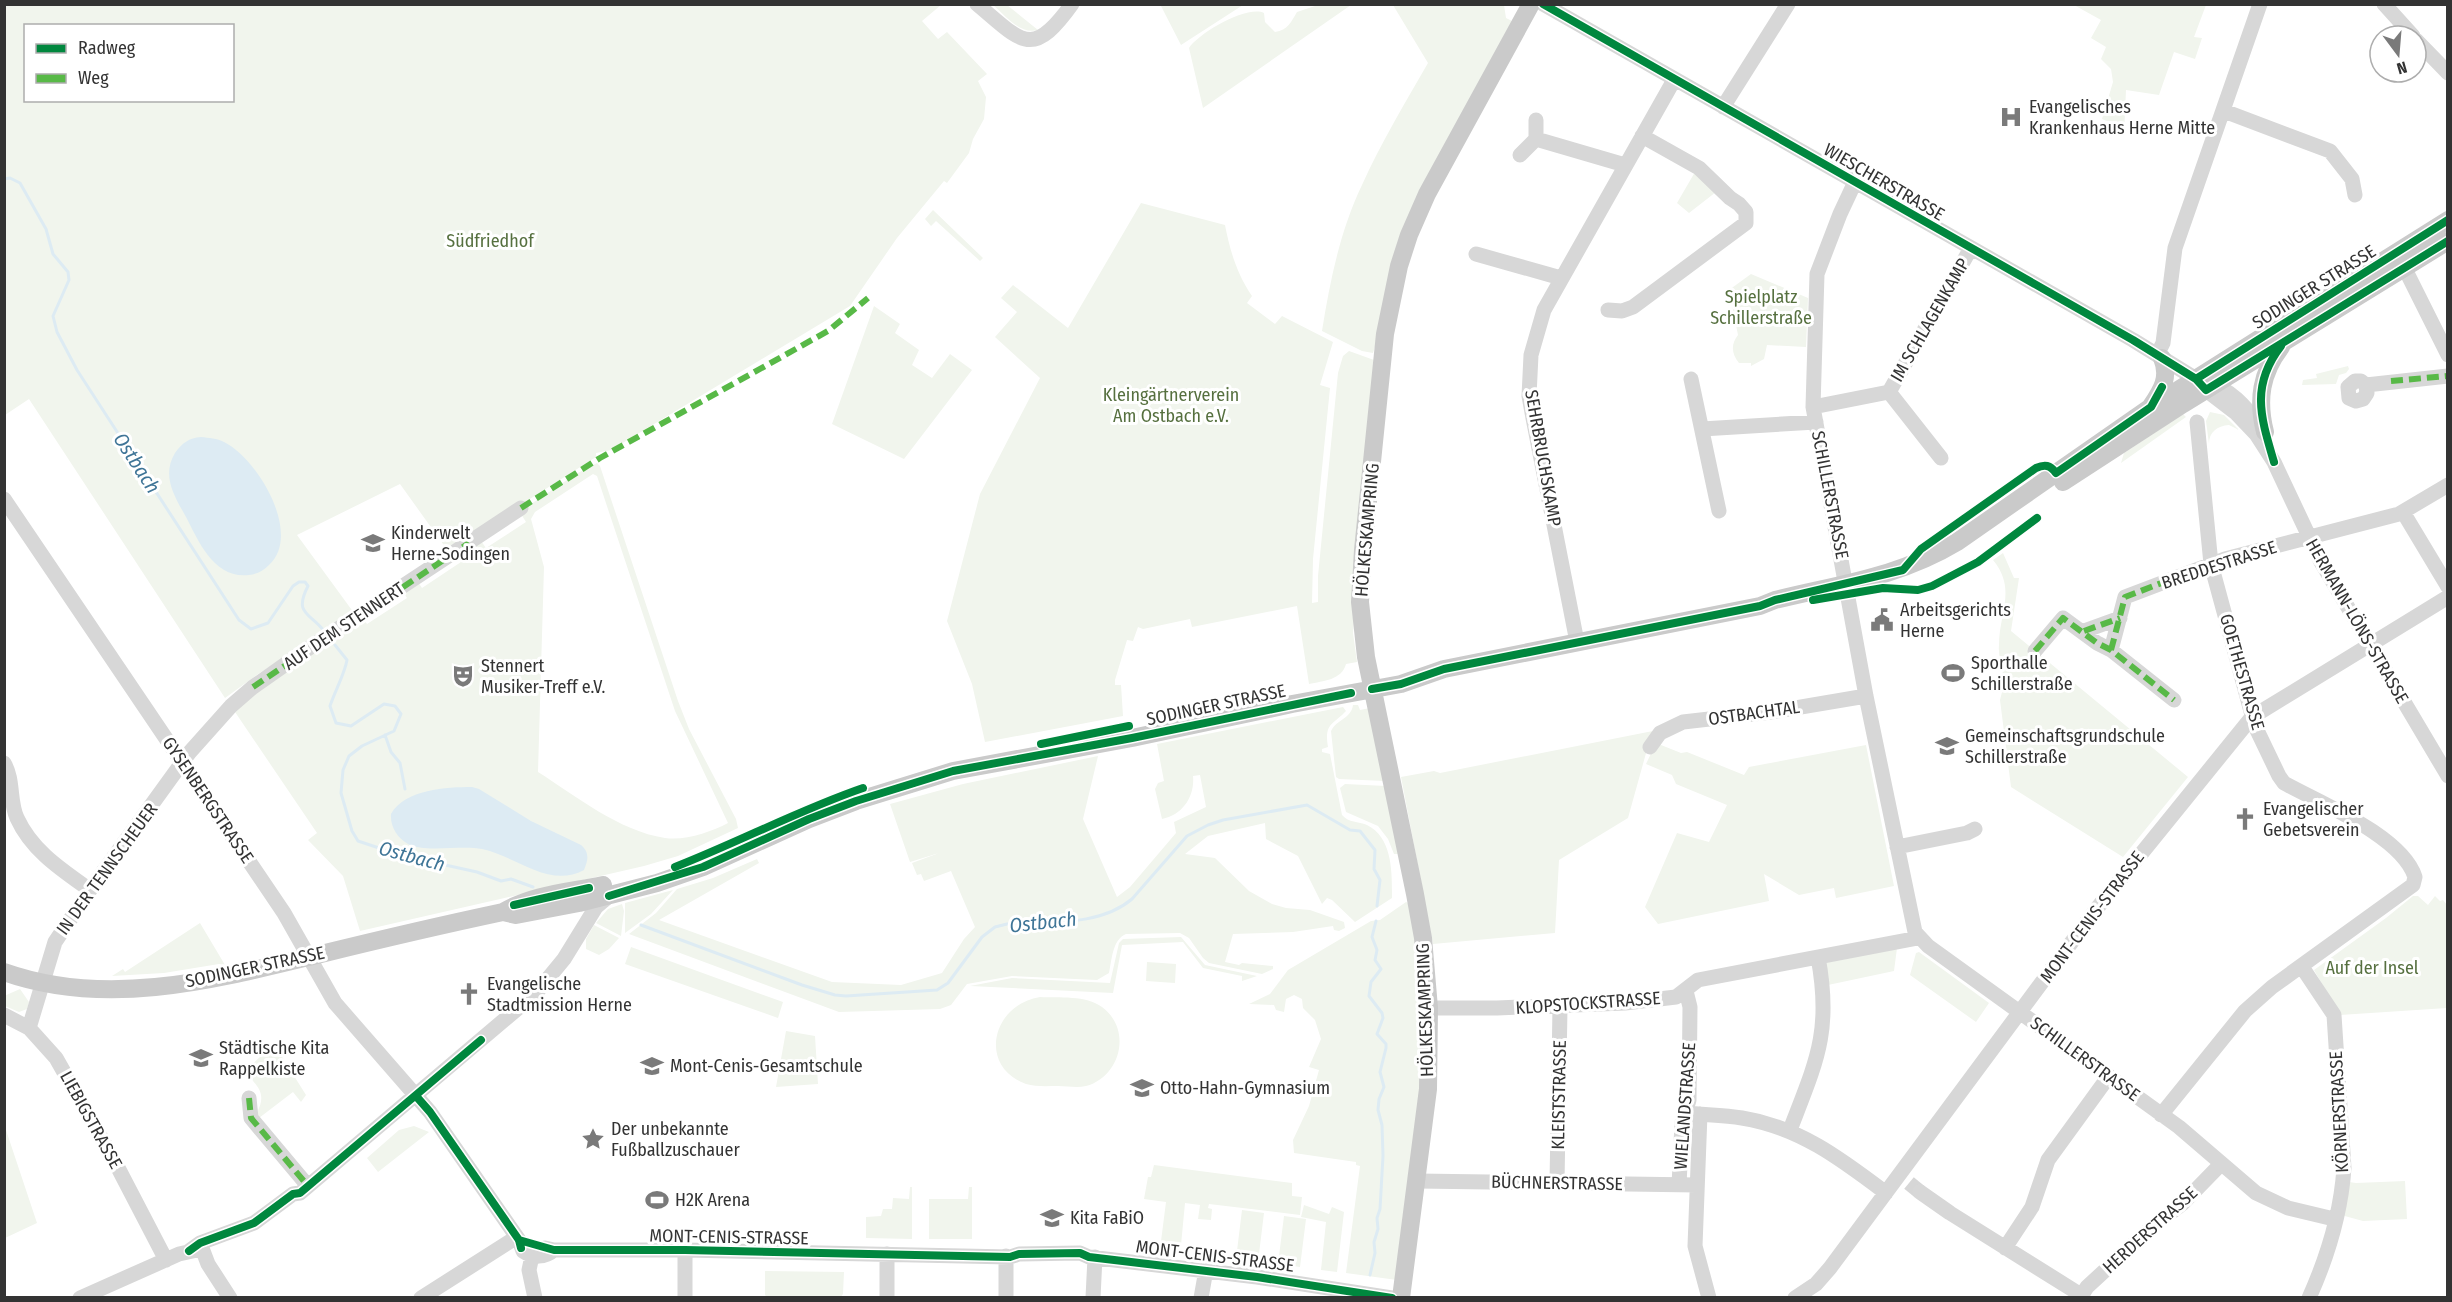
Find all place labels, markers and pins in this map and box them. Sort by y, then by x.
place label: Evangelisches Krankenhaus Herne Mitte [2029,96,2215,139]
hospital icon: Evangelisches Krankenhaus Herne Mitte [1998,104,2024,130]
place label: Kinderwelt Herne-Sodingen [391,522,510,565]
school or university icon: Kinderwelt Herne-Sodingen [360,530,386,556]
place label: Arbeitsgerichts Herne [1900,599,2011,642]
public building icon: Arbeitsgerichts Herne [1869,607,1895,633]
place label: Sporthalle Schillerstraße [1971,652,2073,695]
place label: Stennert Musiker-Treff e.V. [481,655,606,698]
sports icon: Sporthalle Schillerstraße [1940,660,1966,686]
theatre icon: Stennert Musiker-Treff e.V. [450,663,476,689]
place label: Gemeinschaftsgrundschule Schillerstraße [1965,725,2165,768]
school or university icon: Gemeinschaftsgrundschule Schillerstraße [1934,733,1960,759]
place label: Evangelischer Gebetsverein [2263,798,2364,841]
church icon: Evangelischer Gebetsverein [2232,806,2258,832]
place label: Evangelische Stadtmission Herne [487,973,632,1016]
church icon: Evangelische Stadtmission Herne [456,981,482,1007]
place label: Städtische Kita Rappelkiste [219,1037,329,1080]
school or university icon: Städtische Kita Rappelkiste [188,1045,214,1071]
school or university icon: Mont-Cenis-Gesamtschule [639,1053,665,1079]
place label: Mont-Cenis-Gesamtschule [670,1055,863,1077]
school or university icon: Otto-Hahn-Gymnasium [1129,1075,1155,1101]
place label: Otto-Hahn-Gymnasium [1160,1077,1330,1099]
place label: Der unbekannte Fußballzuschauer [611,1118,740,1161]
place icon: Der unbekannte Fußballzuschauer [580,1126,606,1152]
sports icon: H2K Arena [644,1187,670,1213]
place label: H2K Arena [675,1189,750,1211]
school or university icon: Kita FaBiO [1039,1205,1065,1231]
place label: Kita FaBiO [1070,1207,1144,1229]

